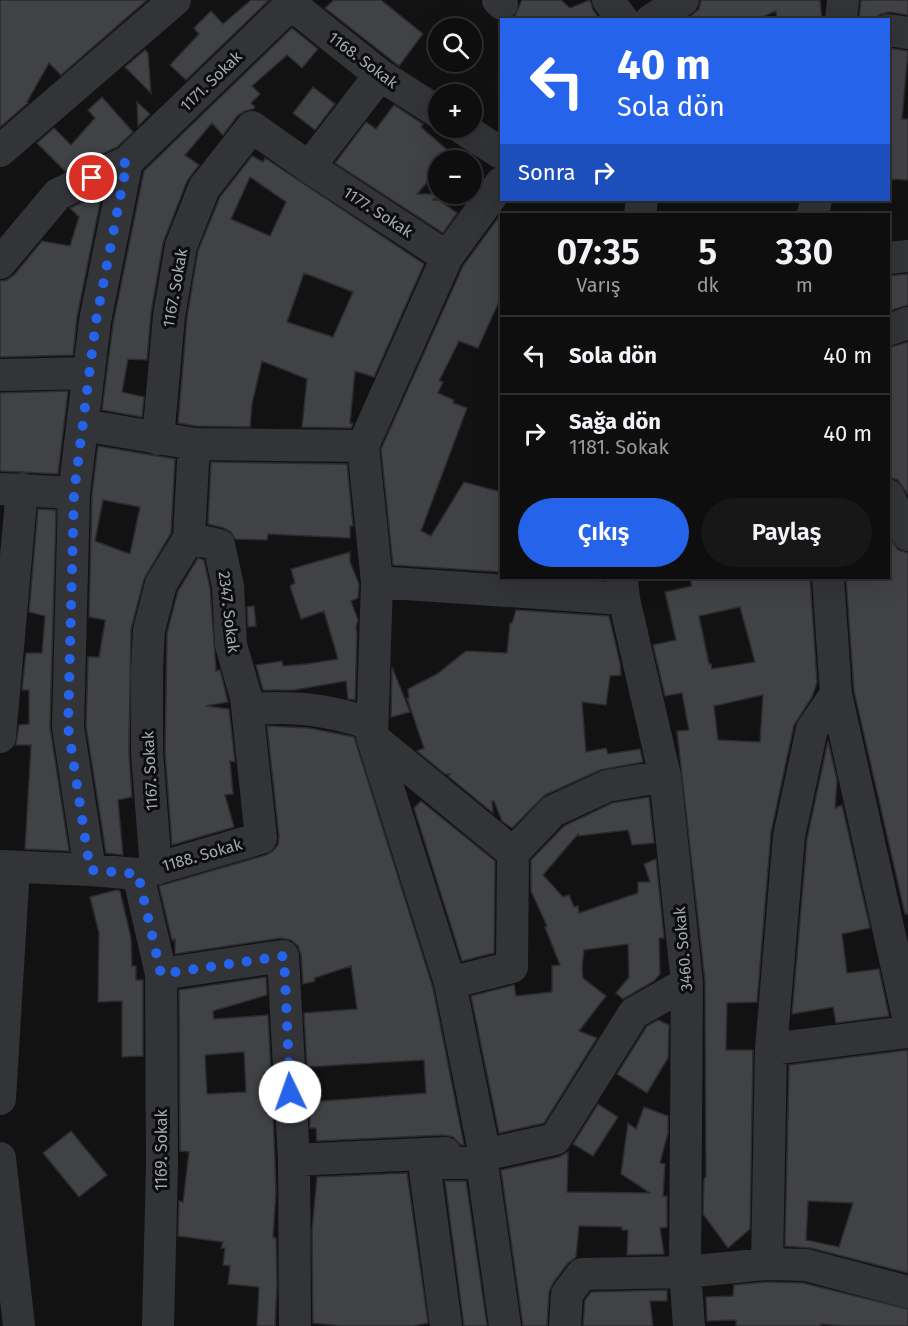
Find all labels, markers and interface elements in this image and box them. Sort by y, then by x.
map controls [428,18,482,204]
button: search [428,18,482,72]
street label: 1168. Sokak [325,28,402,93]
text: 40 m [617,40,711,90]
icon: left [518,42,596,120]
street label: 1171. Sokak [176,46,246,115]
button: + [428,84,482,138]
text: Sola dön [617,91,725,123]
button: − [428,150,482,204]
pin [66,152,117,203]
icon: right [587,156,620,189]
text: Sonra [518,159,575,186]
icon: arrive [75,161,108,194]
street label: 1177. Sokak [340,183,417,242]
text: 07:35 [557,230,640,274]
text: 5 [698,230,717,274]
text: 330 [775,230,833,274]
street label: 1167. Sokak [159,246,191,329]
text: Varış [576,273,620,297]
text: dk [697,273,719,297]
text: m [796,273,813,297]
icon: left [518,339,551,372]
text: Sola dön [569,342,657,369]
text: 40 m [823,342,872,369]
text: Sağa dön [569,408,661,435]
icon: right [518,417,551,450]
text: 40 m [823,420,872,447]
text: 1181. Sokak [569,435,669,459]
button: Çıkış [518,498,689,567]
button: Paylaş [701,498,872,567]
street label: 2347. Sokak [215,570,244,655]
street label: 1167. Sokak [138,730,162,811]
street label: 1188. Sokak [160,834,245,875]
street label: 3460. Sokak [670,905,696,992]
position arrow [258,1060,322,1124]
street label: 1169. Sokak [152,1109,171,1191]

